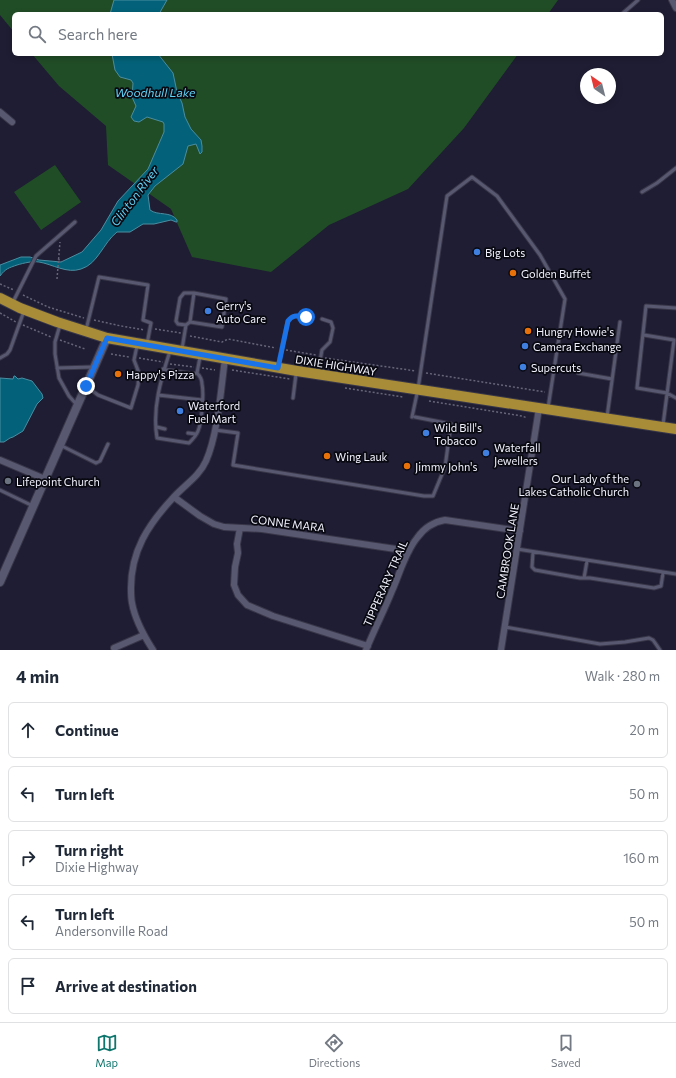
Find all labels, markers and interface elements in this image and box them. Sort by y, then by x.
search box [12,12,664,56]
icon: search [26,23,48,45]
text: Search here [58,25,137,43]
north arrow [580,68,616,104]
water label: Woodhull Lake [115,85,196,99]
water label: Clinton River [107,163,162,228]
place label: Big Lots [485,246,525,259]
marker: Big Lots [472,247,482,257]
place label: Golden Buffet [521,267,591,280]
marker: Golden Buffet [508,268,518,278]
place label: Gerry's Auto Care [216,299,266,325]
marker: Gerry's Auto Care [203,306,213,316]
route start [297,308,315,326]
place label: Hungry Howie's [536,325,614,338]
marker: Hungry Howie's [523,326,533,336]
place label: Camera Exchange [533,340,622,353]
marker: Camera Exchange [520,341,530,351]
street label: DIXIE HIGHWAY [294,352,378,378]
place label: Supercuts [531,361,581,374]
marker: Supercuts [518,362,528,372]
place label: Happy's Pizza [126,368,194,381]
marker: Happy's Pizza [113,369,123,379]
route end [77,377,95,395]
place label: Waterford Fuel Mart [188,399,240,425]
marker: Waterford Fuel Mart [175,406,185,416]
place label: Wild Bill's Tobacco [434,421,482,447]
marker: Wild Bill's Tobacco [421,428,431,438]
place label: Waterfall Jewellers [494,441,541,468]
marker: Waterfall Jewellers [481,448,491,458]
place label: Wing Lauk [335,450,388,463]
marker: Wing Lauk [322,451,332,461]
place label: Jimmy John's [415,460,478,474]
marker: Jimmy John's [402,461,412,471]
place label: Our Lady of the Lakes Catholic Church [519,472,629,498]
place label: Lifepoint Church [16,475,100,488]
marker: Lifepoint Church [3,476,13,486]
marker: Our Lady of the Lakes Catholic Church [632,479,642,489]
street label: CAMBROOK LANE [493,503,521,599]
street label: CONNE MARA [250,512,326,534]
street label: TIPPERARY TRAIL [360,538,410,628]
text: 4 min [16,666,59,687]
text: Walk · 280 m [585,668,660,684]
icon: ahead [17,719,39,741]
text: Continue [55,721,119,739]
text: 20 m [630,722,659,738]
icon: left [17,783,39,805]
text: Turn left [55,785,114,803]
text: 50 m [629,786,659,802]
text: Turn right [55,841,124,859]
icon: right [17,847,39,869]
text: 160 m [623,850,659,866]
text: Dixie Highway [55,859,139,875]
text: Turn left [55,905,114,923]
icon: left [17,911,39,933]
text: 50 m [629,914,659,930]
text: Andersonville Road [55,923,168,939]
icon: arrive [17,975,39,997]
text: Arrive at destination [55,977,197,995]
tab: Map [95,1032,118,1069]
tab: Directions [309,1032,360,1069]
tab: Saved [551,1032,581,1069]

